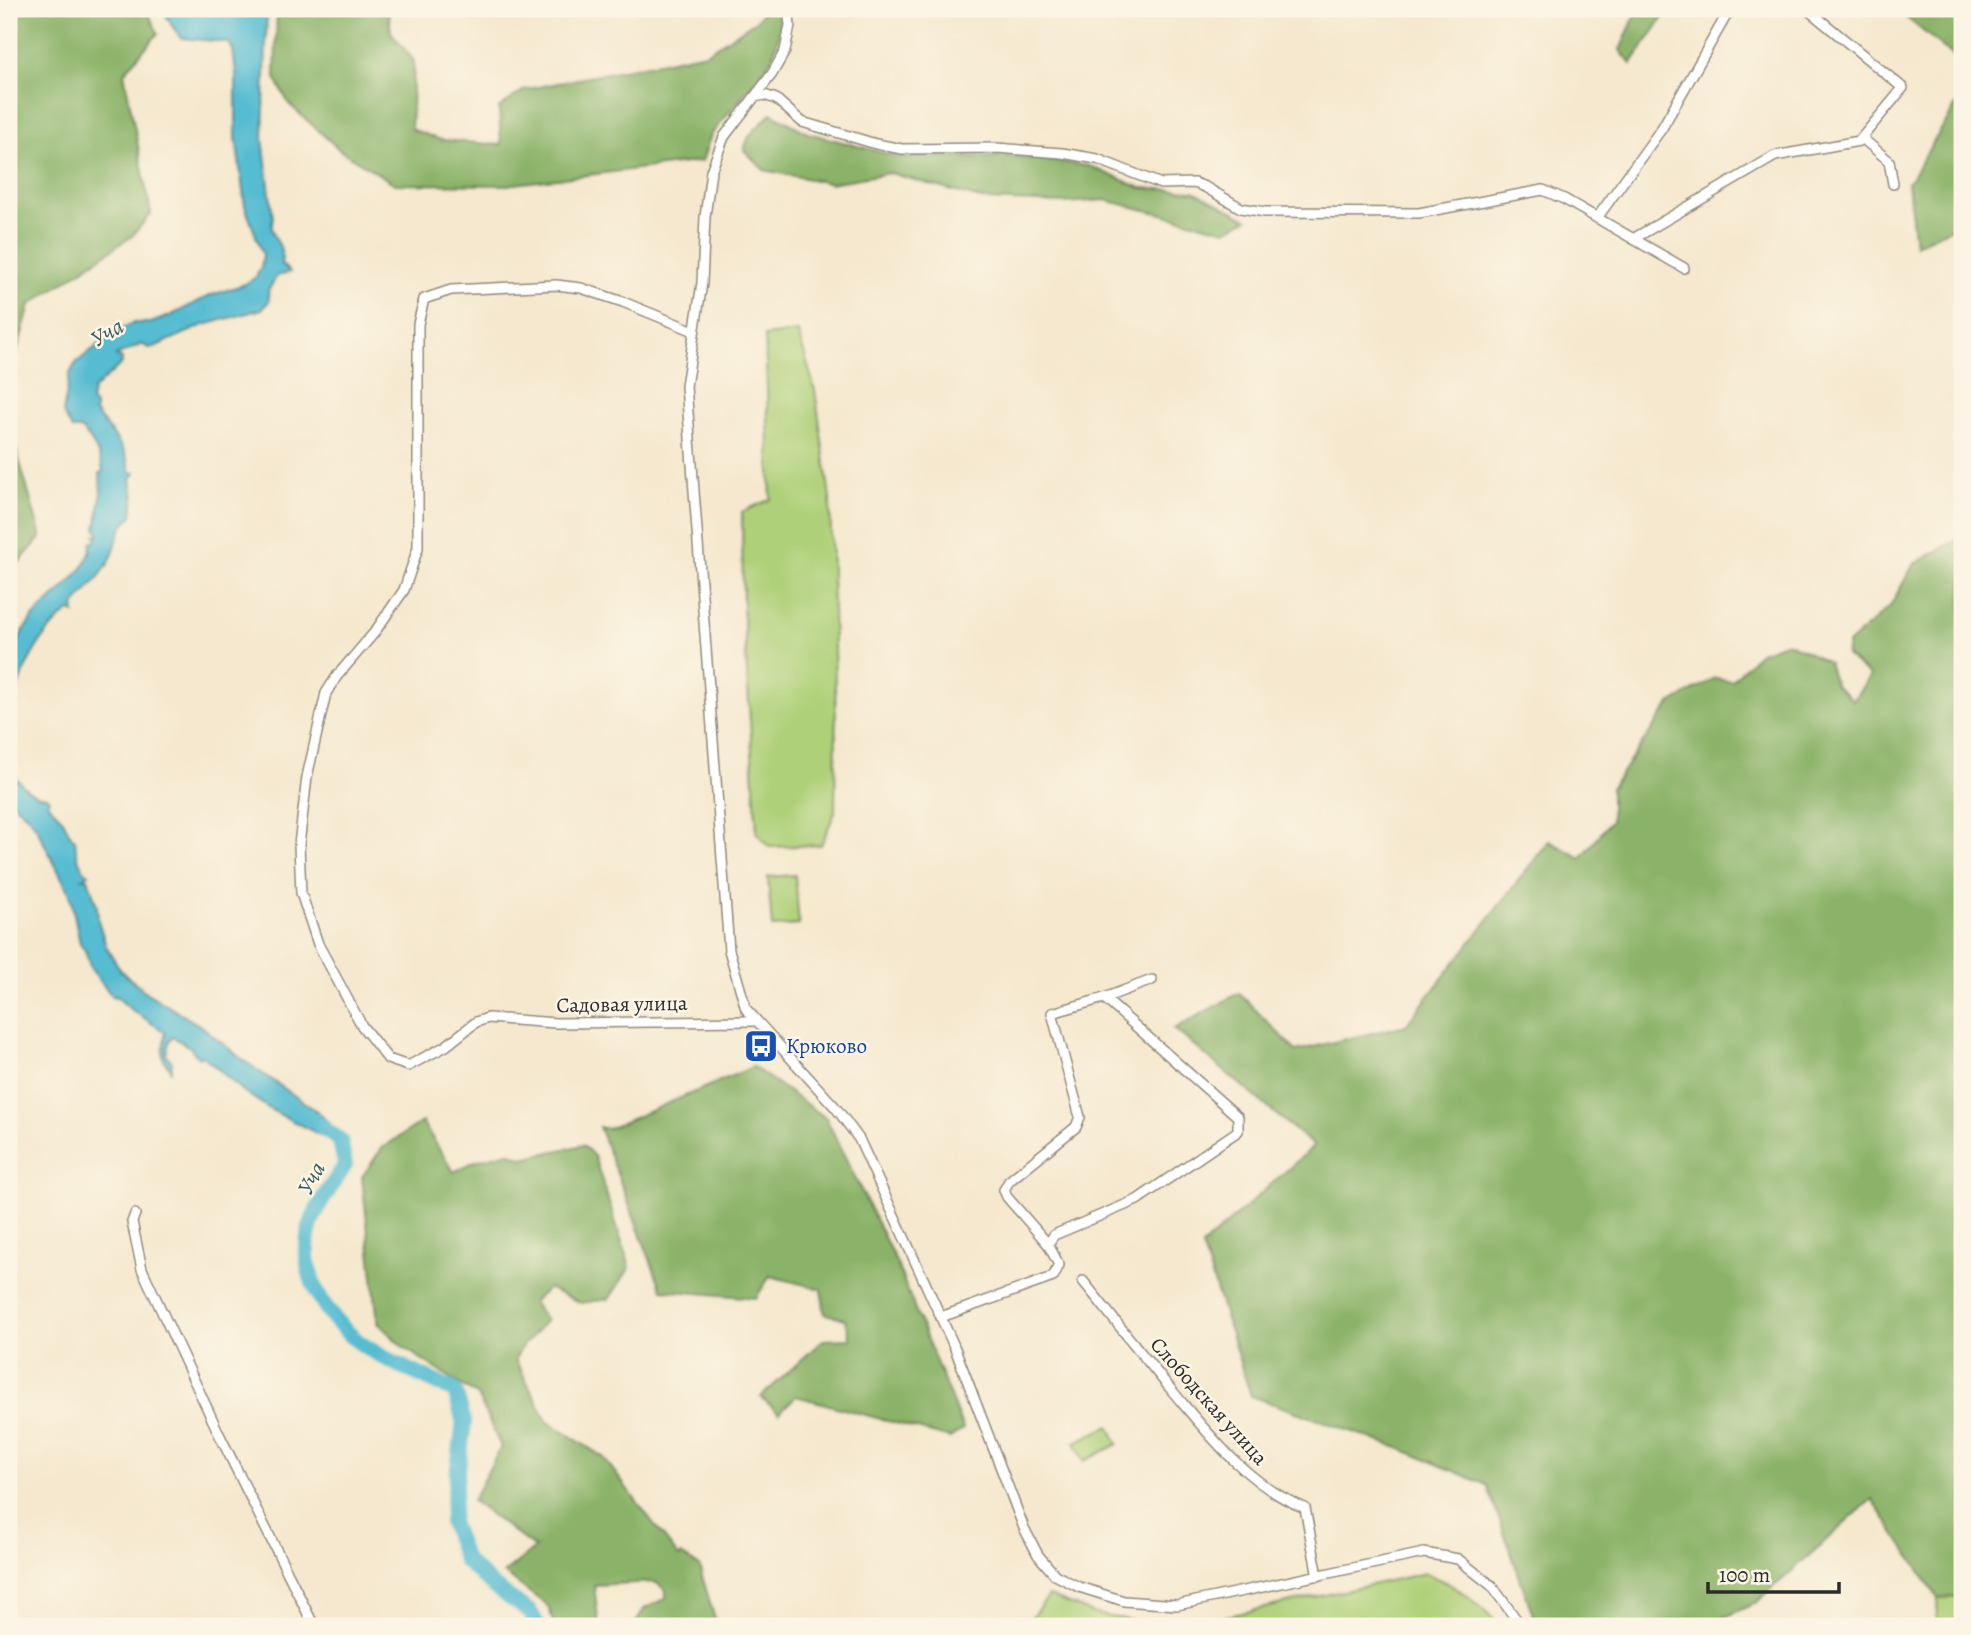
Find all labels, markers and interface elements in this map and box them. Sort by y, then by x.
water label: Уча [85,310,130,354]
street label: Садовая улица [556,989,688,1019]
bus stop icon: Крюково [742,1027,780,1065]
place label: Крюково [786,1032,867,1060]
water label: Уча [290,1156,333,1200]
street label: Слободская улица [1144,1331,1274,1471]
scale bar [1708,1551,1840,1595]
text: 100 m [1719,1561,1770,1589]

